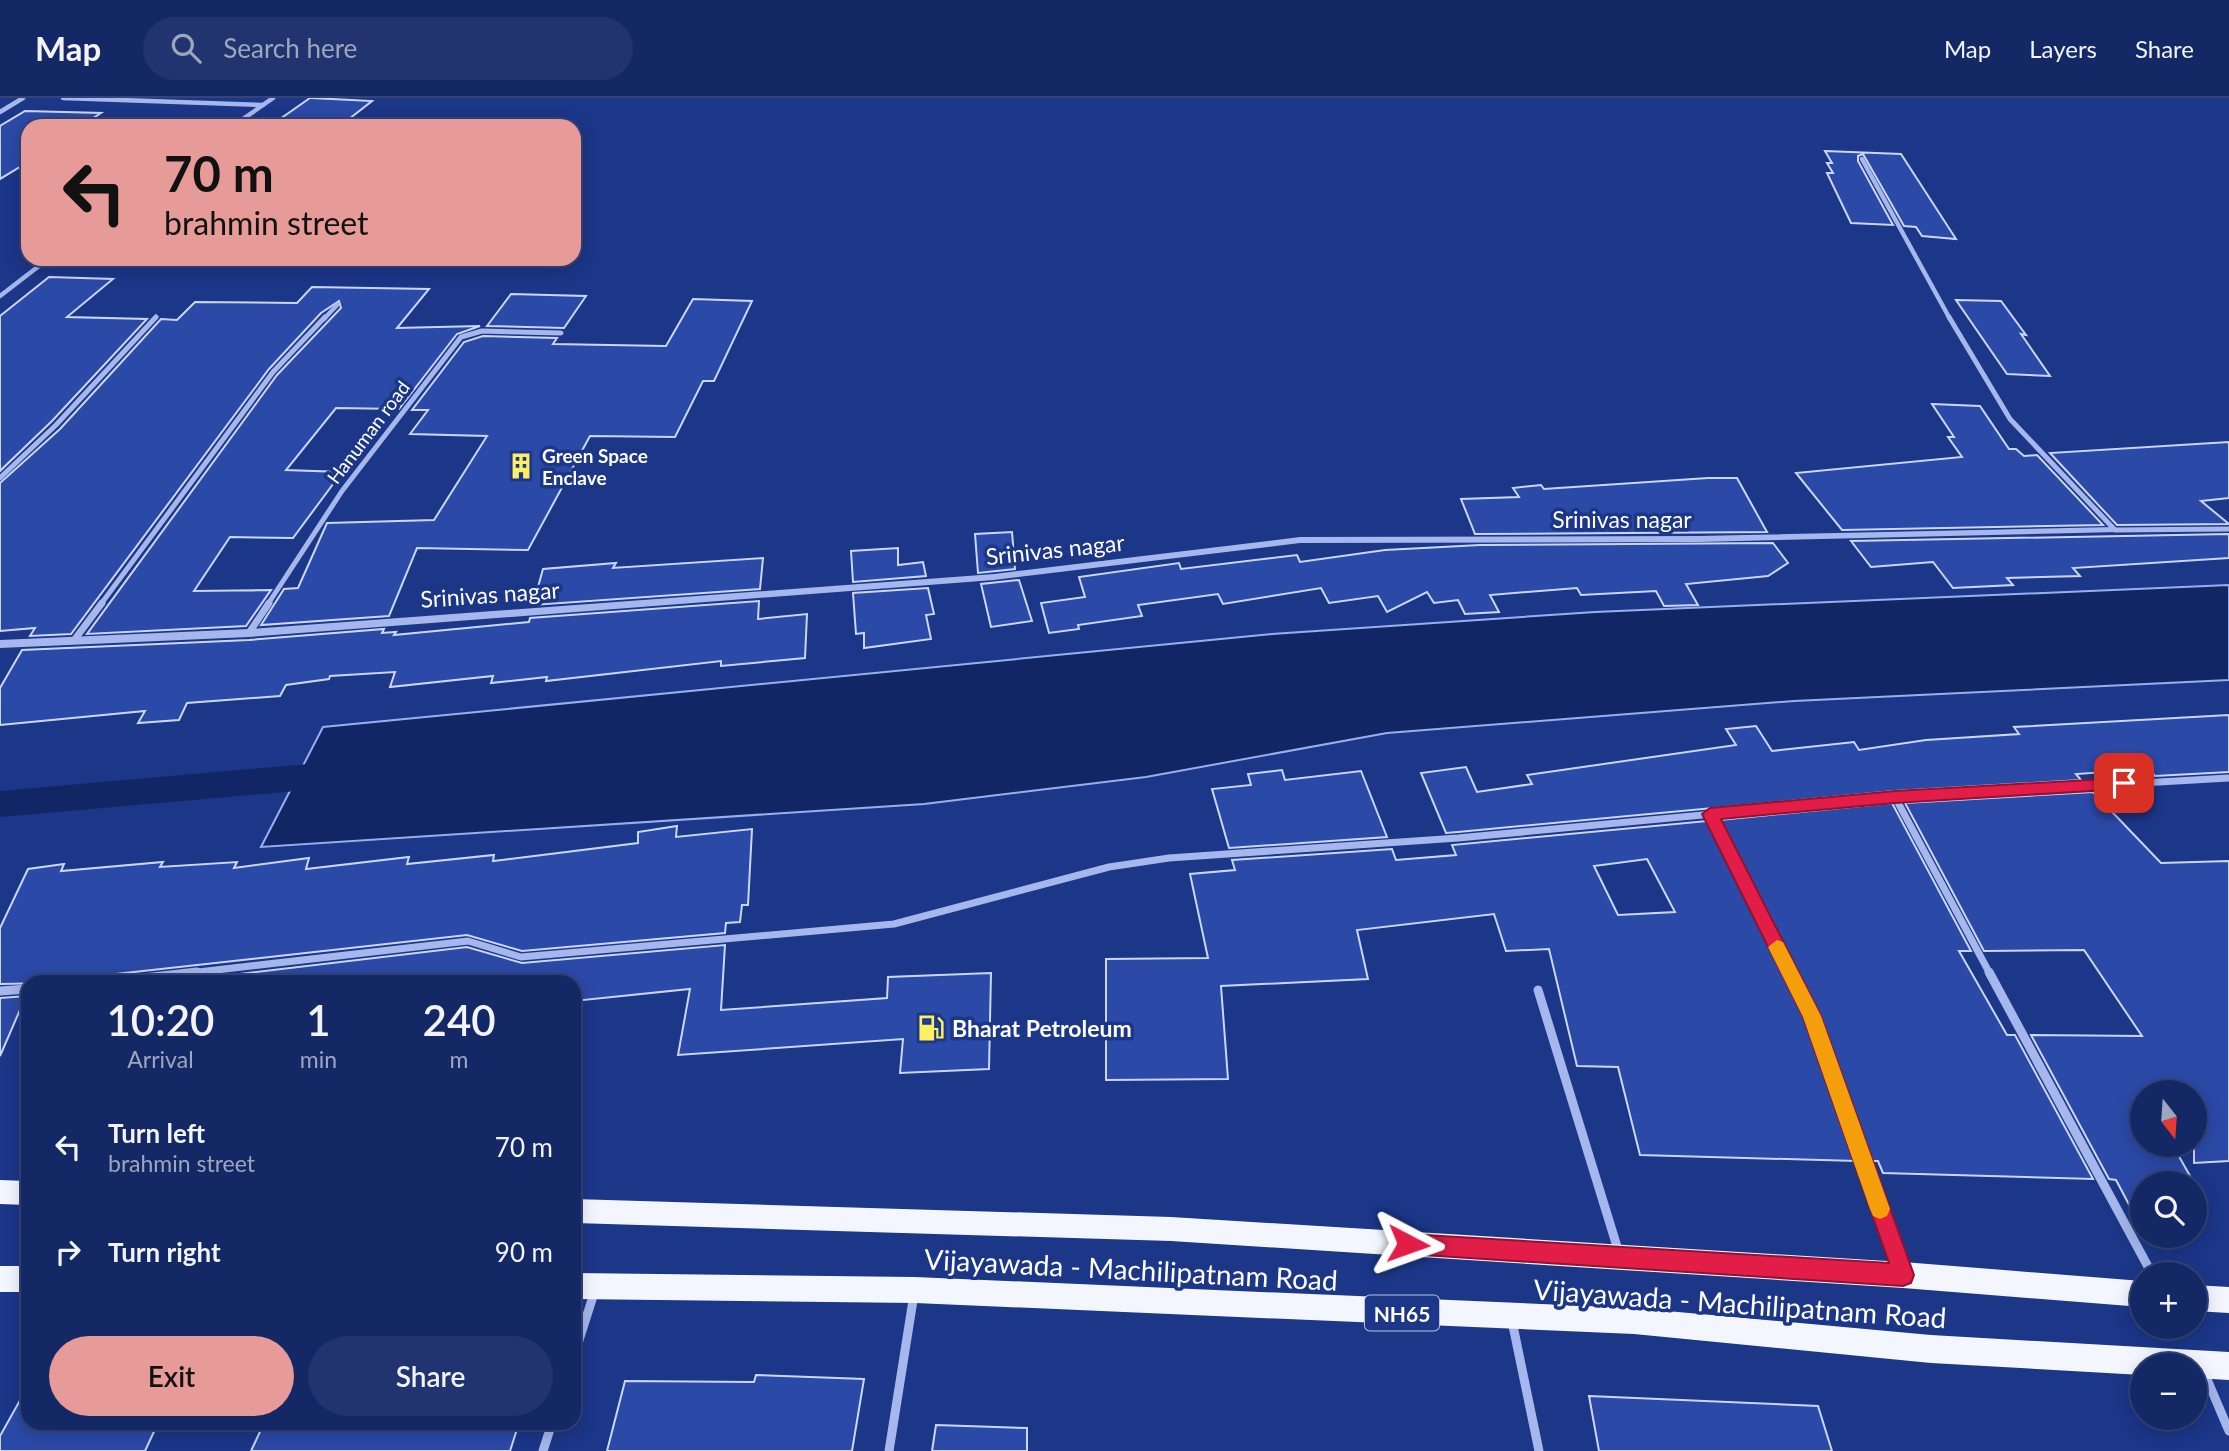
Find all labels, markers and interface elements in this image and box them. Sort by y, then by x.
search box [143,17,633,80]
text: Map [35,28,101,68]
icon: search [167,29,205,67]
text: Search here [223,32,357,64]
text: Map [1944,34,1991,63]
text: Layers [2029,34,2097,63]
text: Share [2135,34,2194,63]
text: 70 m [164,144,274,202]
icon: left [49,147,140,238]
text: brahmin street [164,203,369,242]
street label: Hanuman road [322,376,414,488]
place label: Green Space Enclave [542,444,648,489]
building icon: Green Space Enclave [506,451,536,481]
street label: Srinivas nagar [1552,505,1692,533]
street label: Srinivas nagar [984,528,1126,570]
street label: Srinivas nagar [419,575,561,613]
pin [2094,753,2154,813]
icon: arrive [2105,764,2143,802]
text: 10:20 [106,995,214,1045]
text: 1 [306,995,331,1045]
text: 240 [423,995,496,1045]
fuel station icon: Bharat Petroleum [916,1013,946,1043]
place label: Bharat Petroleum [952,1014,1132,1042]
text: Arrival [127,1045,194,1073]
text: min [300,1045,337,1073]
text: m [450,1045,469,1073]
north arrow [2130,1080,2207,1157]
map controls [2130,1080,2207,1430]
text: Turn left [108,1117,205,1149]
icon: left [49,1128,87,1166]
text: 70 m [495,1131,553,1163]
text: brahmin street [108,1149,255,1177]
button: search [2130,1171,2207,1248]
position arrow [1371,1207,1445,1281]
icon: right [49,1233,87,1271]
text: Turn right [108,1236,221,1268]
text: 90 m [495,1236,553,1268]
street label: Vijayawada - Machilipatnam Road [923,1241,1339,1297]
button: + [2130,1262,2207,1339]
street label: Vijayawada - Machilipatnam Road [1532,1272,1948,1334]
road number: NH65 [1365,1296,1439,1330]
button: Exit [49,1336,294,1416]
button: Share [308,1336,553,1416]
button: − [2130,1353,2207,1430]

